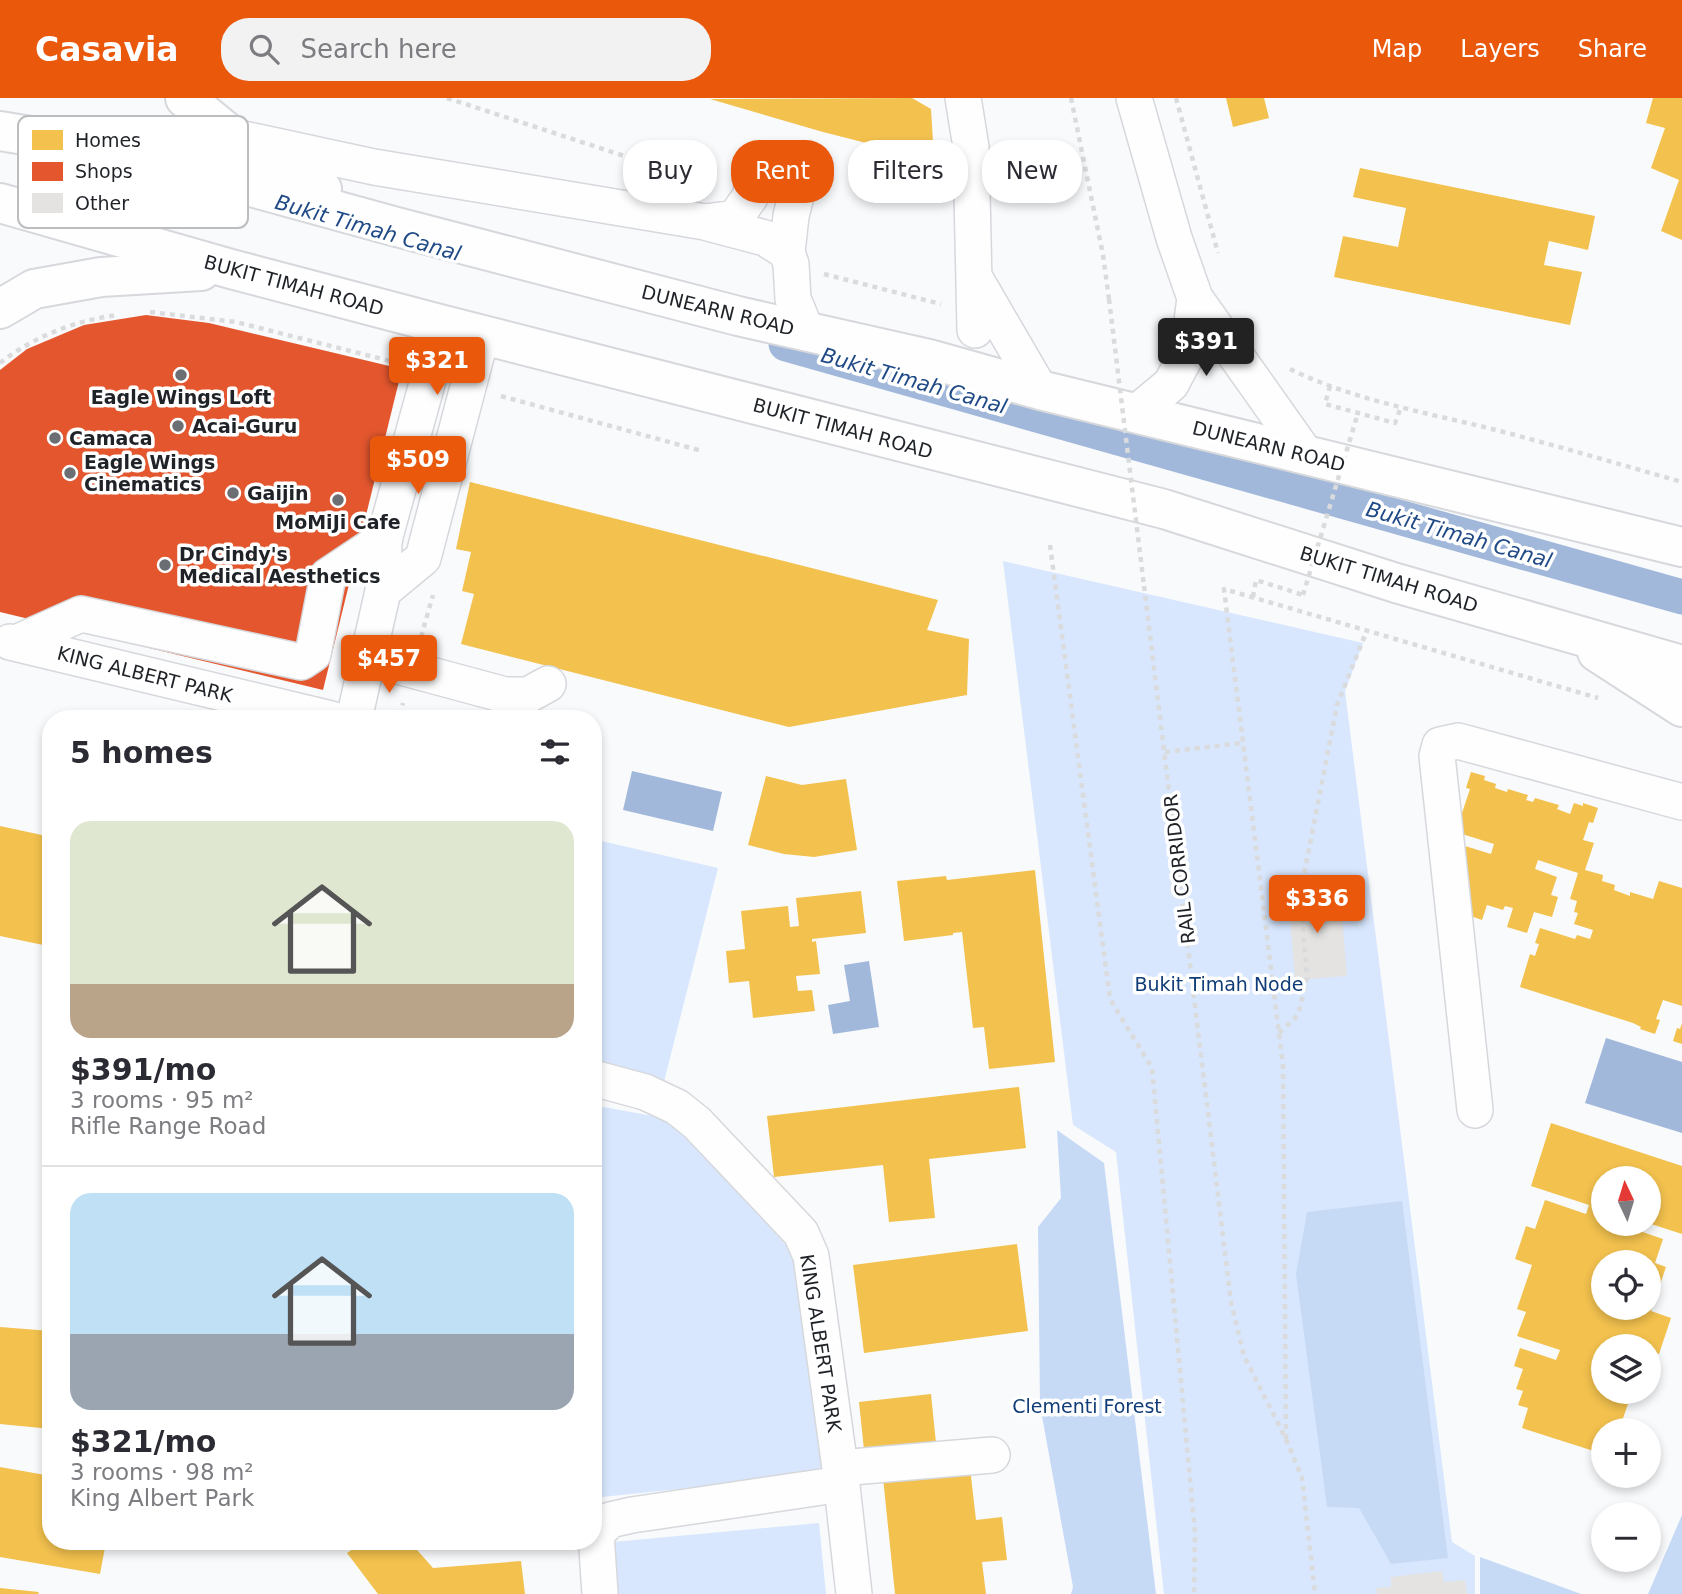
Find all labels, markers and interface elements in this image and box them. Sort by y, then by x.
search box [221,18,711,81]
text: Casavia [35,30,179,69]
icon: search [245,30,283,68]
text: Search here [301,34,457,64]
text: Map [1372,35,1422,63]
text: Layers [1460,35,1540,63]
text: Share [1578,35,1647,63]
legend [18,116,248,228]
text: Homes [75,129,141,151]
chip: Buy [623,140,717,203]
chip: Rent [731,140,834,203]
chip: Filters [848,140,968,203]
chip: New [982,140,1082,203]
text: Shops [75,160,133,182]
water label: Bukit Timah Canal [272,190,464,266]
text: Other [75,192,129,214]
street label: BUKIT TIMAH ROAD [202,250,386,320]
street label: DUNEARN ROAD [639,280,797,340]
pin: $391 [1165,318,1247,378]
text: $391 [1174,328,1238,354]
pin: $321 [396,338,478,397]
water label: Bukit Timah Canal [818,343,1010,419]
text: $321 [405,347,469,373]
marker: Eagle Wings Loft [173,367,189,383]
place label: Eagle Wings Loft [91,386,271,408]
street label: BUKIT TIMAH ROAD [751,393,935,463]
place label: Acai-Guru [192,415,297,437]
street label: DUNEARN ROAD [1190,416,1348,476]
marker: Acai-Guru [170,418,186,434]
place label: Camaca [69,427,152,449]
marker: Camaca [47,430,63,446]
pin: $509 [377,436,459,496]
text: $509 [386,446,450,472]
place label: Eagle Wings Cinematics [84,451,215,495]
marker: Eagle Wings Cinematics [62,465,78,481]
place label: Gaijin [247,482,308,504]
marker: Gaijin [225,485,241,501]
marker: MoMiJi Cafe [330,492,346,508]
water label: Bukit Timah Canal [1363,497,1555,573]
place label: MoMiJi Cafe [275,511,401,533]
street label: BUKIT TIMAH ROAD [1297,541,1481,617]
place label: Dr Cindy's Medical Aesthetics [179,543,381,587]
marker: Dr Cindy's Medical Aesthetics [157,557,173,573]
pin: $457 [348,636,430,695]
street label: KING ALBERT PARK [55,642,236,707]
text: $457 [357,645,421,671]
icon: filters [536,733,574,771]
text: 5 homes [70,735,213,770]
street label: RAIL CORRIDOR [1159,793,1199,945]
icon: home [259,866,385,992]
pin: $336 [1276,876,1358,935]
text: $336 [1285,885,1349,911]
park label: Bukit Timah Node [1135,973,1303,995]
text: $391/mo [70,1052,216,1087]
text: 3 rooms · 95 m² [70,1087,254,1113]
text: Rifle Range Road [70,1113,266,1139]
north arrow [1591,1166,1661,1236]
map controls [1591,1166,1661,1572]
icon: home [259,1238,385,1364]
button: locate [1591,1250,1661,1320]
street label: KING ALBERT PARK [796,1252,846,1434]
button: layers [1591,1334,1661,1404]
park label: Clementi Forest [1012,1395,1162,1417]
button: + [1591,1418,1661,1488]
text: $321/mo [70,1424,216,1459]
text: 3 rooms · 98 m² [70,1459,254,1485]
text: King Albert Park [70,1485,254,1511]
button: − [1591,1502,1661,1572]

